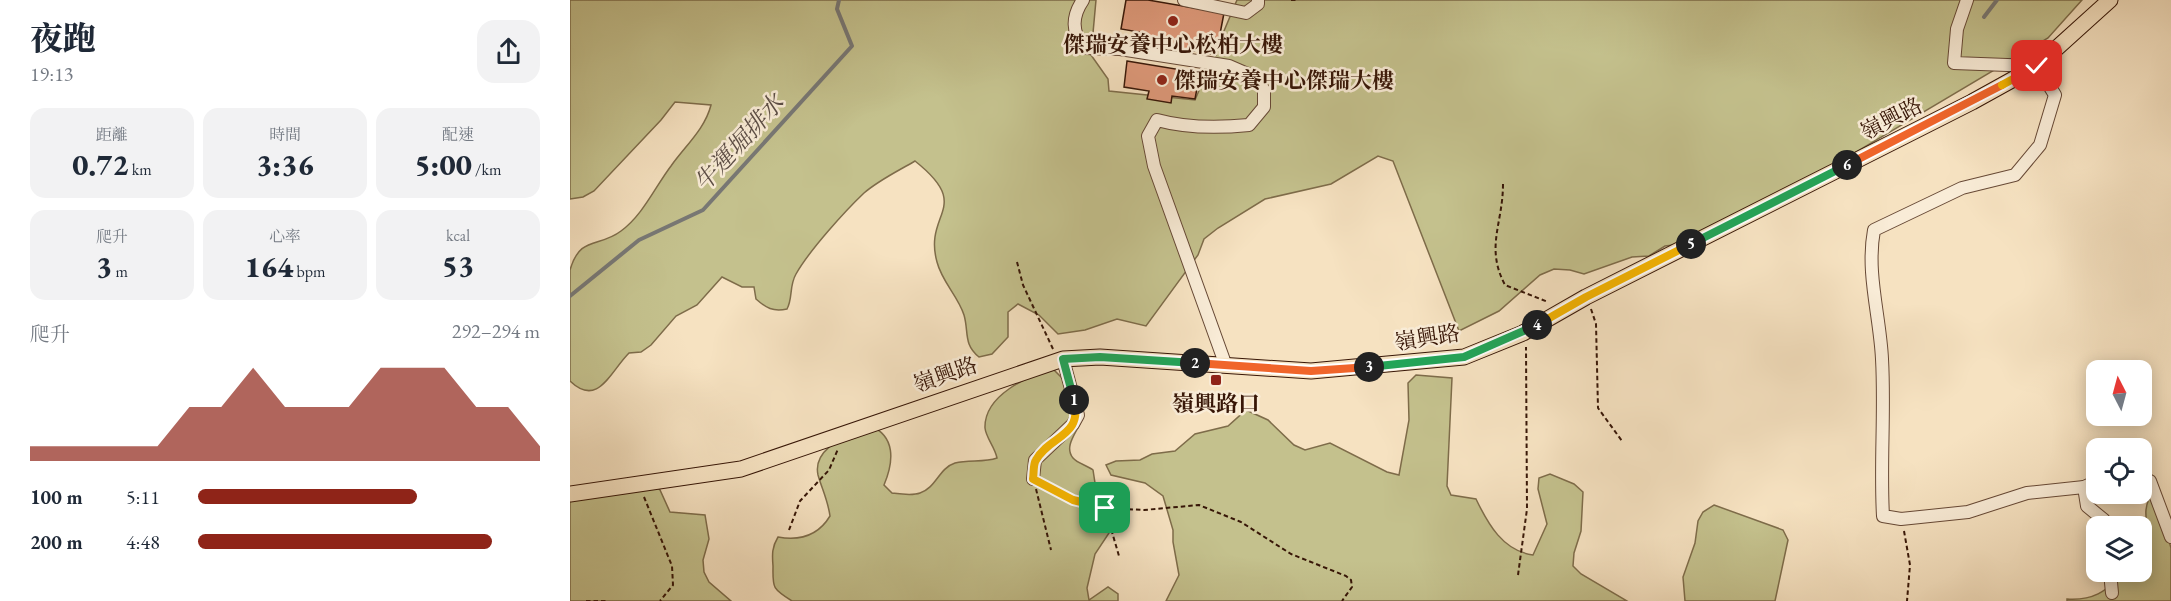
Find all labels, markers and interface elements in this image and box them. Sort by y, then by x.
marker: 傑瑞安養中心松柏大樓 [1166,14,1180,28]
text: 夜跑 [30,17,96,60]
button: share [477,20,540,83]
place label: 傑瑞安養中心松柏大樓 [1063,30,1283,59]
pin [2011,40,2062,91]
icon: check [2020,49,2053,82]
text: 19:13 [30,61,73,87]
place label: 傑瑞安養中心傑瑞大樓 [1174,66,1394,95]
marker: 傑瑞安養中心傑瑞大樓 [1155,73,1169,87]
water label: 牛運堀排水 [687,86,792,198]
street label: 嶺興路 [1855,91,1927,146]
text: 距離 [96,124,128,145]
text: 時間 [269,124,301,145]
text: 配速 [442,124,474,145]
text: 0.72 [72,145,128,184]
text: 3:36 [256,145,314,184]
text: 5:00 [415,145,472,184]
pin: 6 [1832,150,1862,180]
text: 6 [1843,154,1851,175]
text: km [128,159,152,180]
text: /km [472,159,501,180]
text: kcal [446,225,470,246]
text: 爬升 [96,226,128,247]
text: 心率 [269,226,301,247]
pin: 5 [1676,229,1706,259]
text: 5 [1687,233,1695,254]
text: 53 [442,246,474,285]
text: 3 [96,247,112,286]
text: 164 [245,247,293,286]
text: m [112,261,128,282]
text: bpm [293,261,325,282]
pin: 4 [1522,310,1552,340]
text: 4 [1533,314,1541,335]
text: 292–294 m [452,318,540,344]
street label: 嶺興路 [1392,318,1462,357]
text: 爬升 [30,321,70,347]
pin: 2 [1180,348,1210,378]
street label: 嶺興路 [909,350,981,399]
text: 2 [1191,352,1199,373]
pin: 3 [1354,352,1384,382]
text: 3 [1365,356,1373,377]
north arrow [2086,360,2152,426]
map controls [2086,360,2152,582]
marker: 嶺興路口 [1209,373,1223,387]
pin: 1 [1059,385,1089,415]
text: 1 [1070,389,1078,410]
place label: 嶺興路口 [1172,389,1260,418]
button: locate [2086,438,2152,504]
pin [1079,482,1130,533]
text: 100 m [30,484,83,510]
text: 5:11 [126,484,160,510]
icon: arrive [1088,491,1121,524]
button: layers [2086,516,2152,582]
text: 200 m [30,529,83,555]
text: 4:48 [126,529,160,555]

